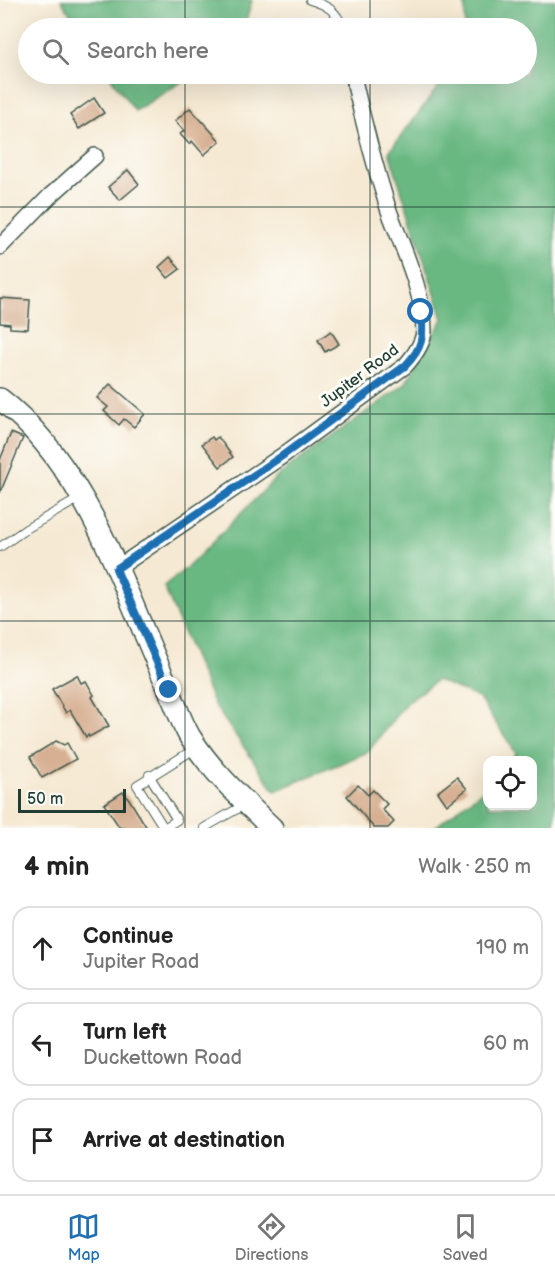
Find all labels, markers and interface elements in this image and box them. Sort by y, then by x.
search box [18,18,537,84]
icon: search [39,35,72,68]
text: Search here [87,38,209,65]
route start [407,298,433,324]
street label: Jupiter Road [317,341,403,412]
route end [155,676,181,702]
map controls [483,756,537,810]
button: locate [483,756,537,810]
scale bar [18,786,126,814]
text: 50 m [27,790,63,809]
text: 4 min [24,852,89,883]
text: Walk · 250 m [418,855,531,879]
text: Continue [83,923,173,950]
icon: ahead [26,932,59,965]
text: 190 m [476,936,529,960]
text: Jupiter Road [83,950,199,974]
text: Turn left [83,1019,167,1046]
icon: left [26,1028,59,1061]
text: 60 m [483,1032,529,1056]
text: Duckettown Road [83,1046,242,1070]
icon: arrive [26,1124,59,1157]
text: Arrive at destination [83,1127,285,1154]
tab: Map [67,1210,100,1265]
tab: Directions [235,1210,308,1265]
tab: Saved [443,1210,488,1265]

